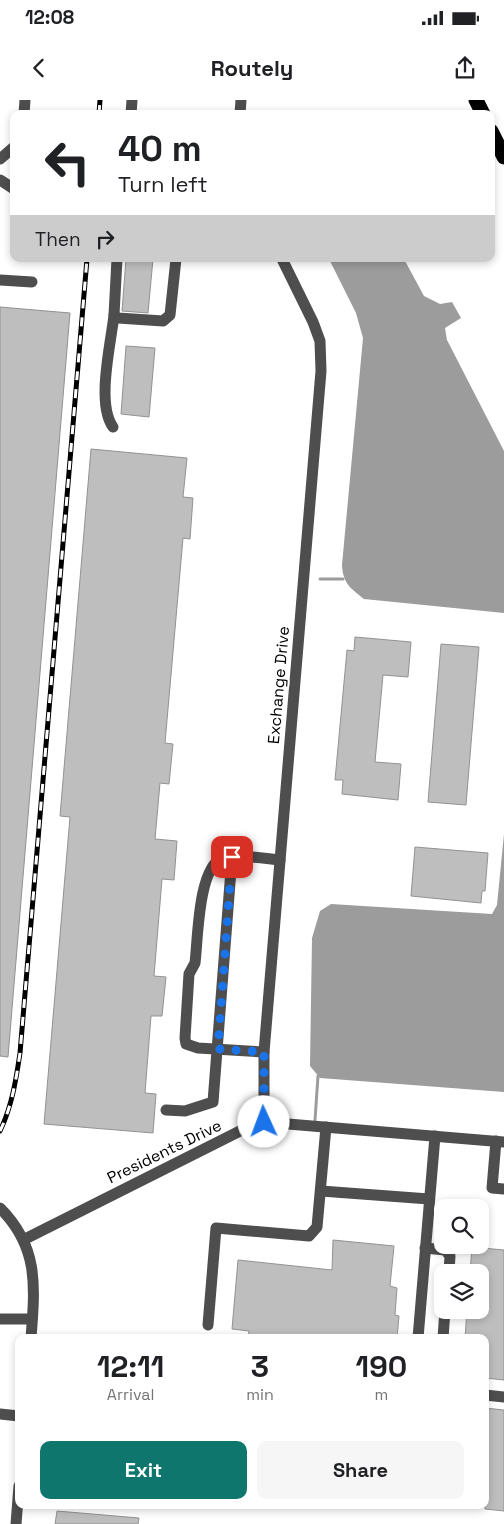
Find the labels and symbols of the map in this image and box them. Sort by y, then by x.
street label: Exchange Drive [263,625,294,745]
pin [211,836,253,878]
position arrow [237,1095,289,1147]
street label: Presidents Drive [104,1115,225,1188]

